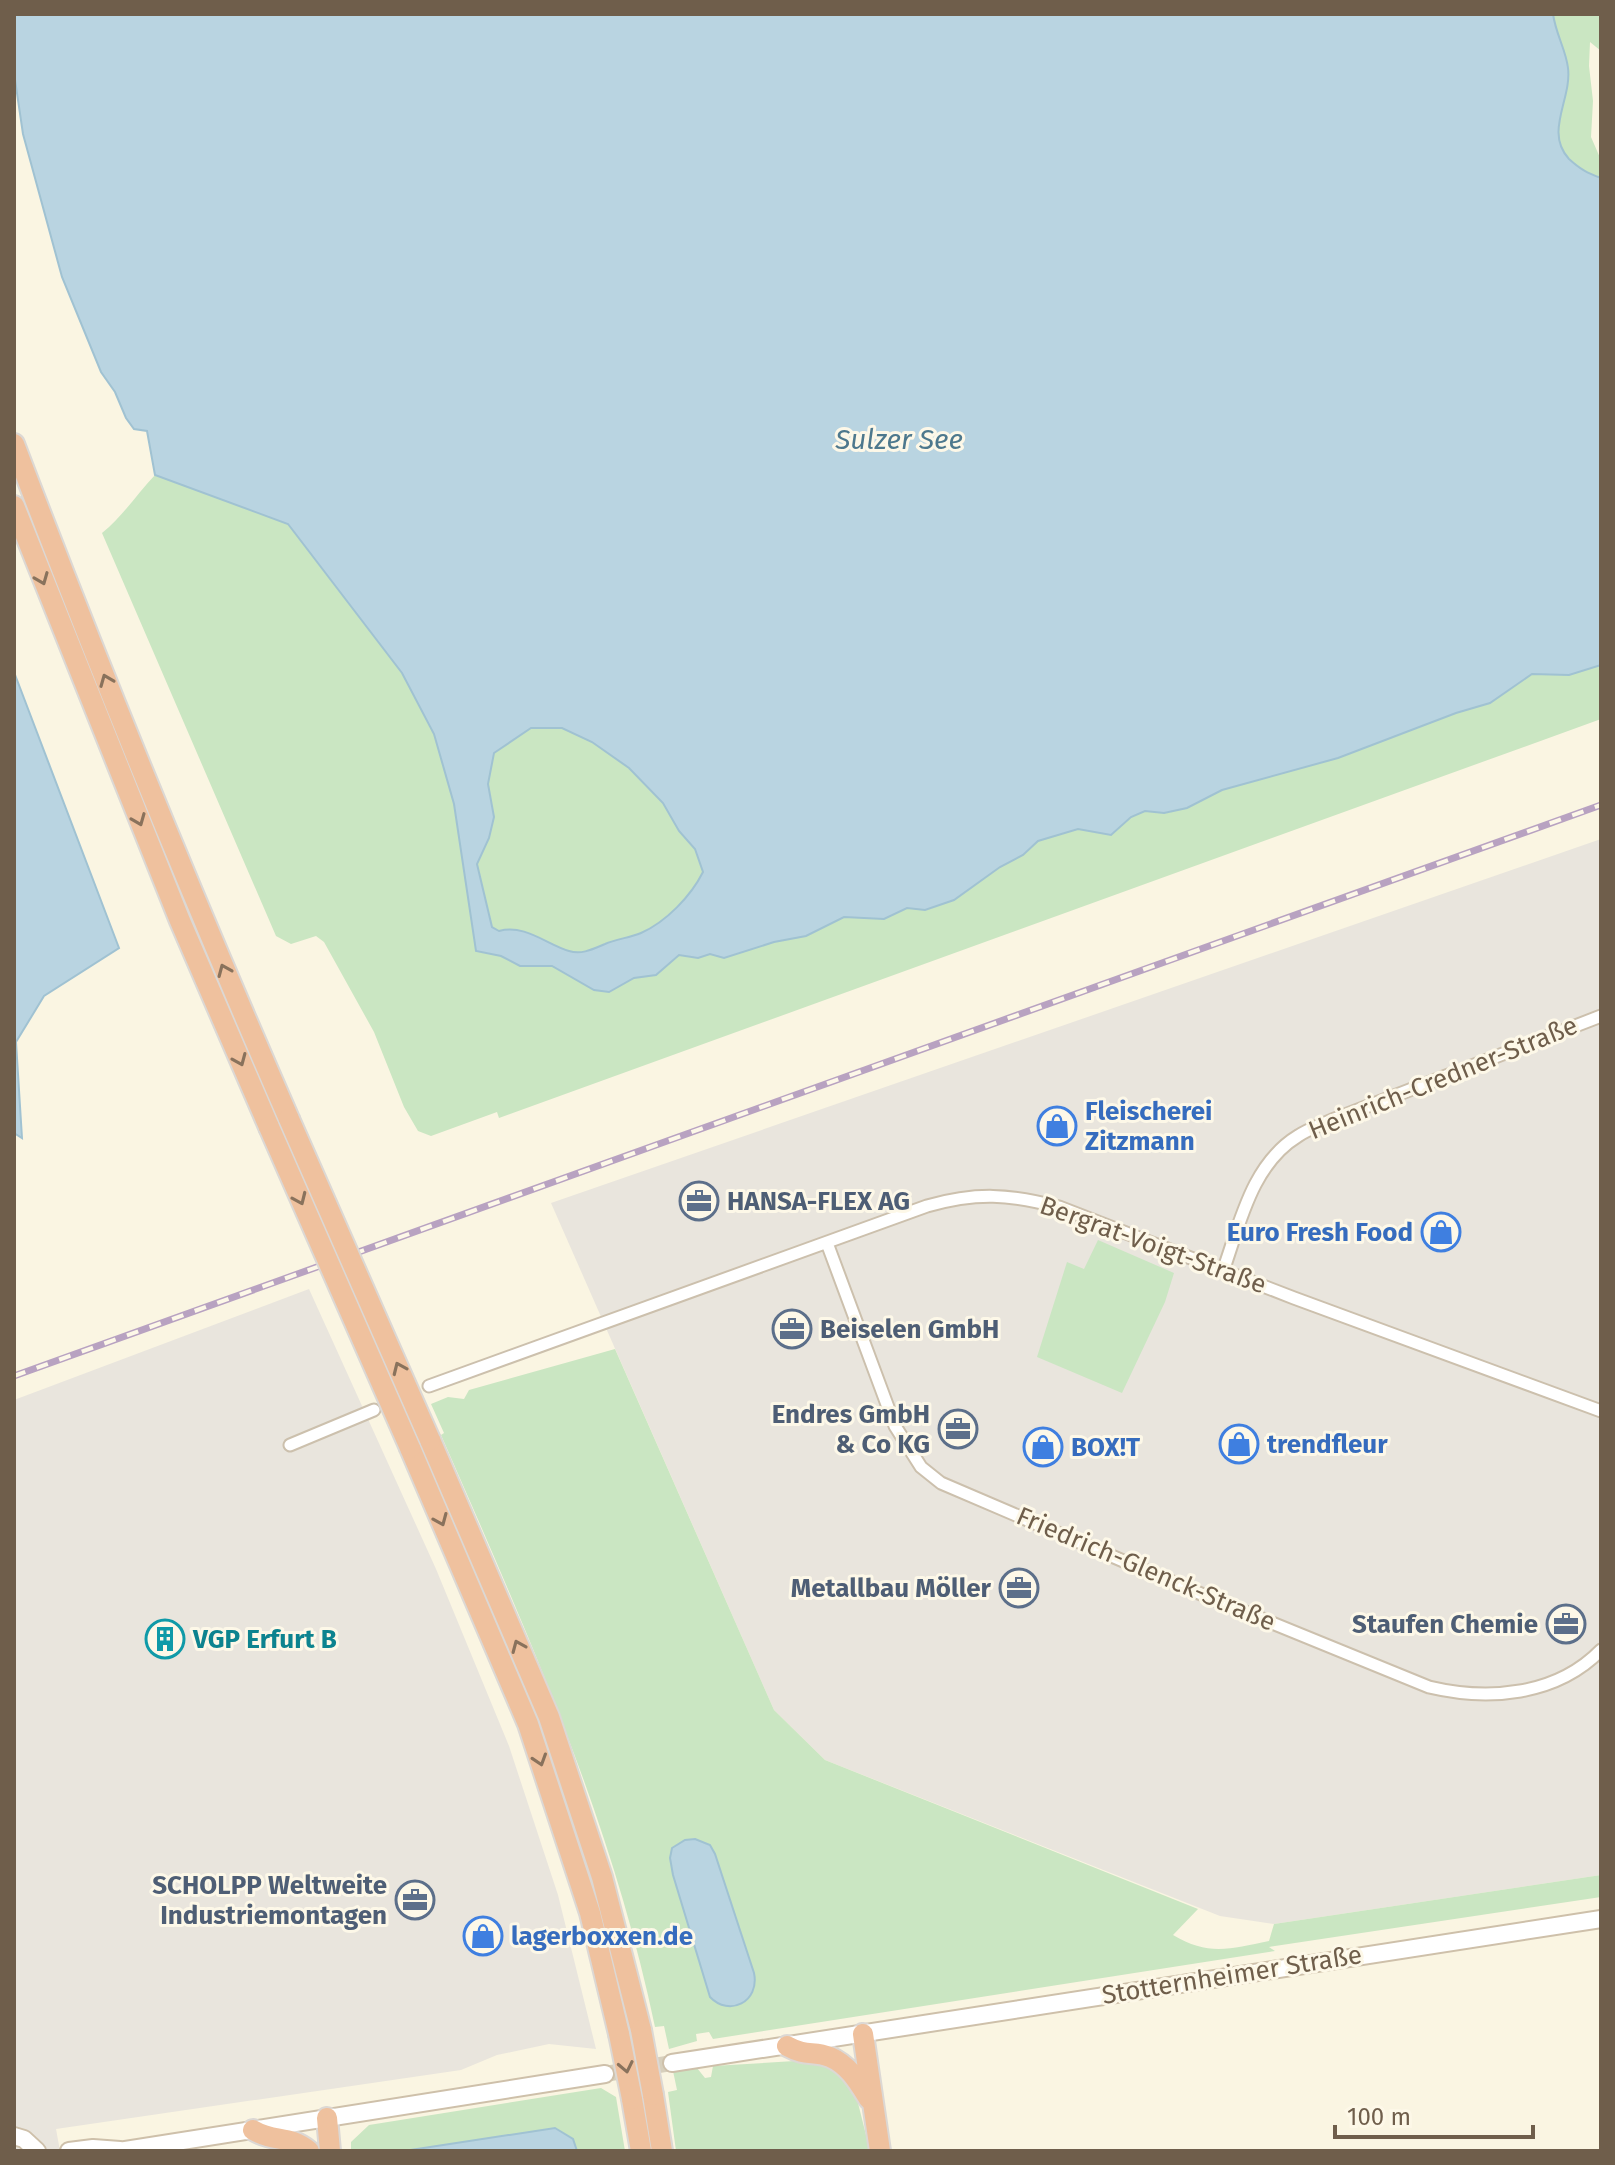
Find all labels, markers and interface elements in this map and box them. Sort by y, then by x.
water label: Sulzer See [834,423,963,456]
one-way arrow [32,571,49,585]
one-way arrow [99,674,116,688]
one-way arrow [129,812,146,826]
one-way arrow [218,964,234,978]
street label: Heinrich-Credner-Straße [1304,1010,1582,1146]
one-way arrow [230,1052,246,1066]
place label: Fleischerei Zitzmann [1085,1096,1212,1157]
shop icon: Fleischerei Zitzmann [1036,1105,1078,1147]
office icon: HANSA-FLEX AG [678,1180,720,1222]
place label: HANSA-FLEX AG [727,1186,910,1217]
street label: Bergrat-Voigt-Straße [1036,1190,1270,1300]
one-way arrow [291,1191,307,1205]
shop icon: Euro Fresh Food [1420,1211,1462,1253]
place label: Euro Fresh Food [1227,1217,1413,1248]
office icon: Beiselen GmbH [771,1308,813,1350]
place label: Beiselen GmbH [820,1314,999,1345]
one-way arrow [392,1362,408,1376]
place label: Endres GmbH & Co KG [772,1399,930,1460]
office icon: Endres GmbH & Co KG [937,1408,979,1450]
shop icon: trendfleur [1218,1423,1260,1465]
shop icon: BOX!T [1022,1426,1064,1468]
place label: trendfleur [1267,1429,1388,1460]
place label: BOX!T [1071,1432,1141,1463]
street label: Friedrich-Glenck-Straße [1012,1500,1280,1638]
one-way arrow [431,1512,447,1526]
office icon: Metallbau Möller [998,1567,1040,1609]
place label: Metallbau Möller [791,1573,992,1604]
office icon: Staufen Chemie [1545,1603,1587,1645]
place label: Staufen Chemie [1352,1609,1538,1640]
building icon: VGP Erfurt B [144,1618,186,1660]
place label: VGP Erfurt B [192,1624,337,1655]
one-way arrow [512,1640,528,1654]
one-way arrow [530,1753,546,1767]
place label: SCHOLPP Weltweite Industriemontagen [152,1870,387,1931]
office icon: SCHOLPP Weltweite Industriemontagen [394,1879,436,1921]
shop icon: lagerboxxen.de [462,1915,504,1957]
place label: lagerboxxen.de [511,1921,693,1952]
street label: Stotternheimer Straße [1100,1939,1364,2011]
one-way arrow [617,2059,634,2073]
scale bar [1335,2089,1533,2139]
text: 100 m [1347,2103,1411,2131]

